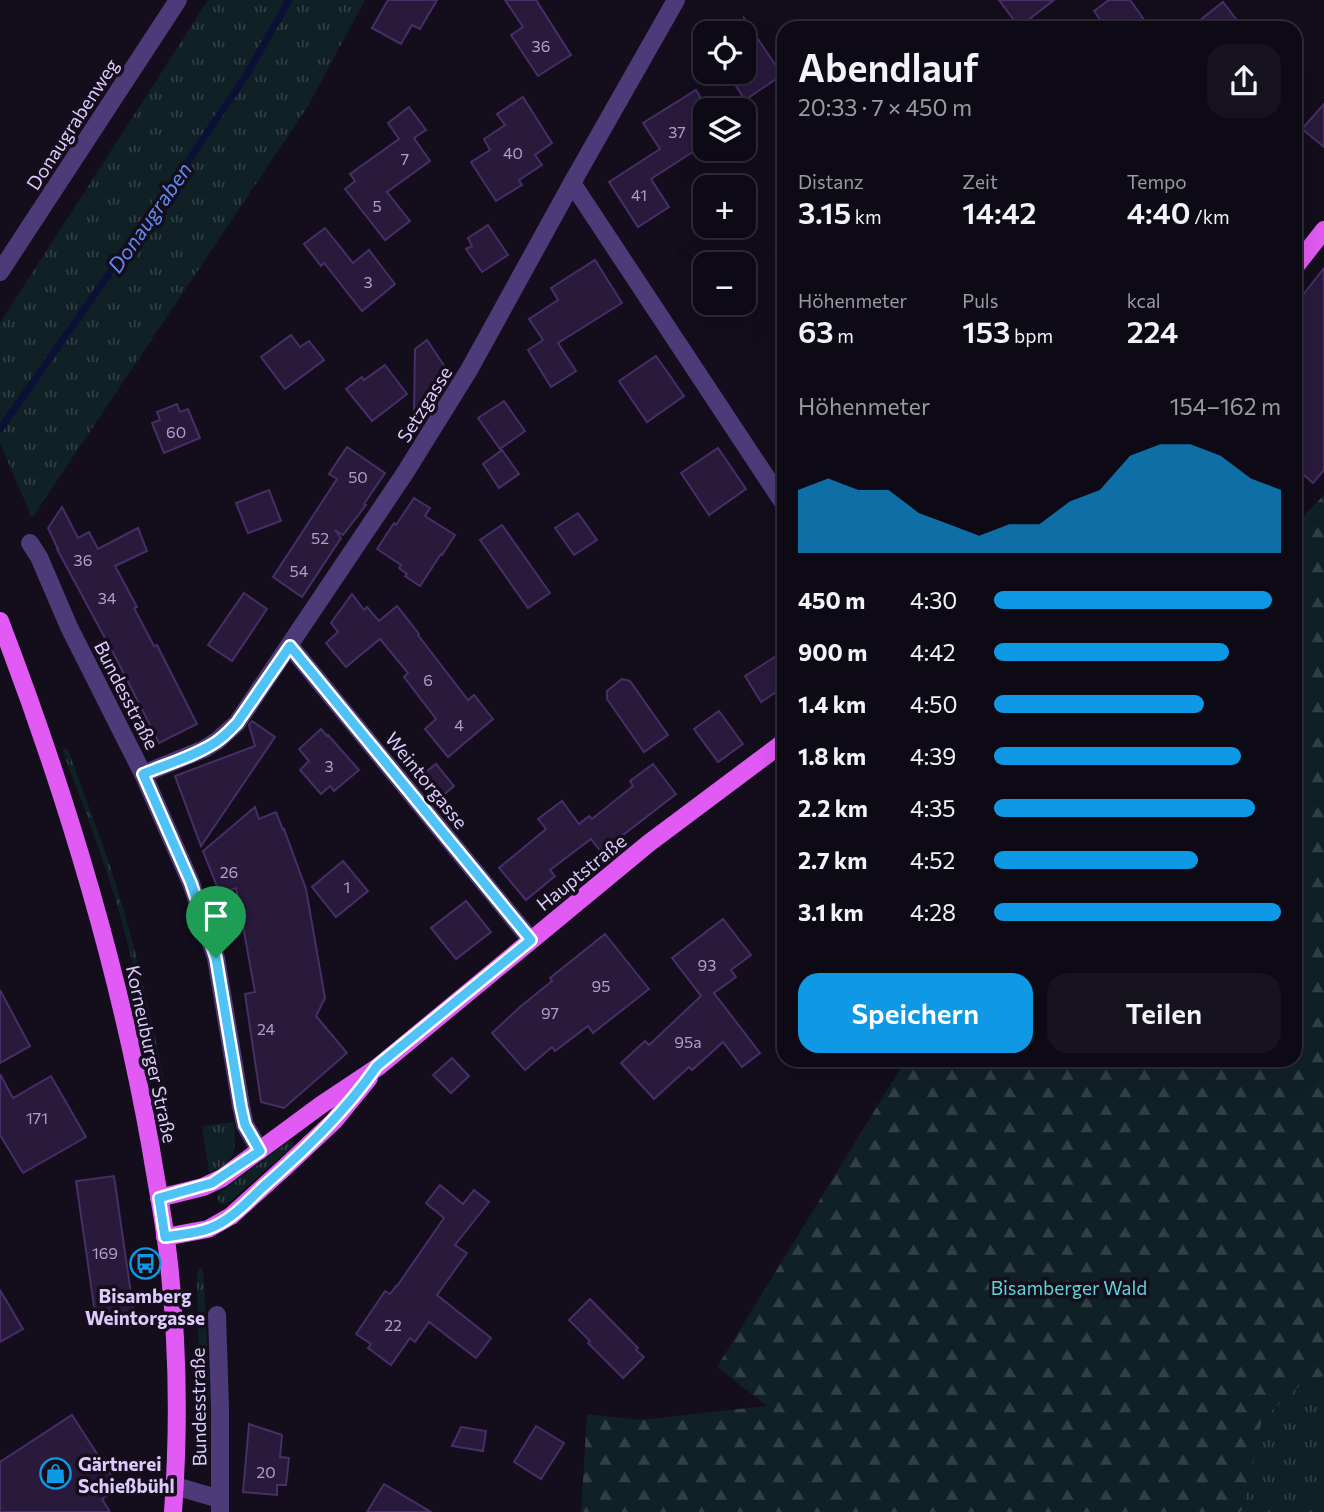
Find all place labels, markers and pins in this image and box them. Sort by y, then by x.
pin [186,886,246,958]
bus stop icon: Bisamberg Weintorgasse [128,1247,162,1281]
place label: Bisamberg Weintorgasse [85,1284,205,1329]
place label: Gärtnerei Schießbühl [78,1452,175,1497]
shop icon: Gärtnerei Schießbühl [38,1457,72,1491]

